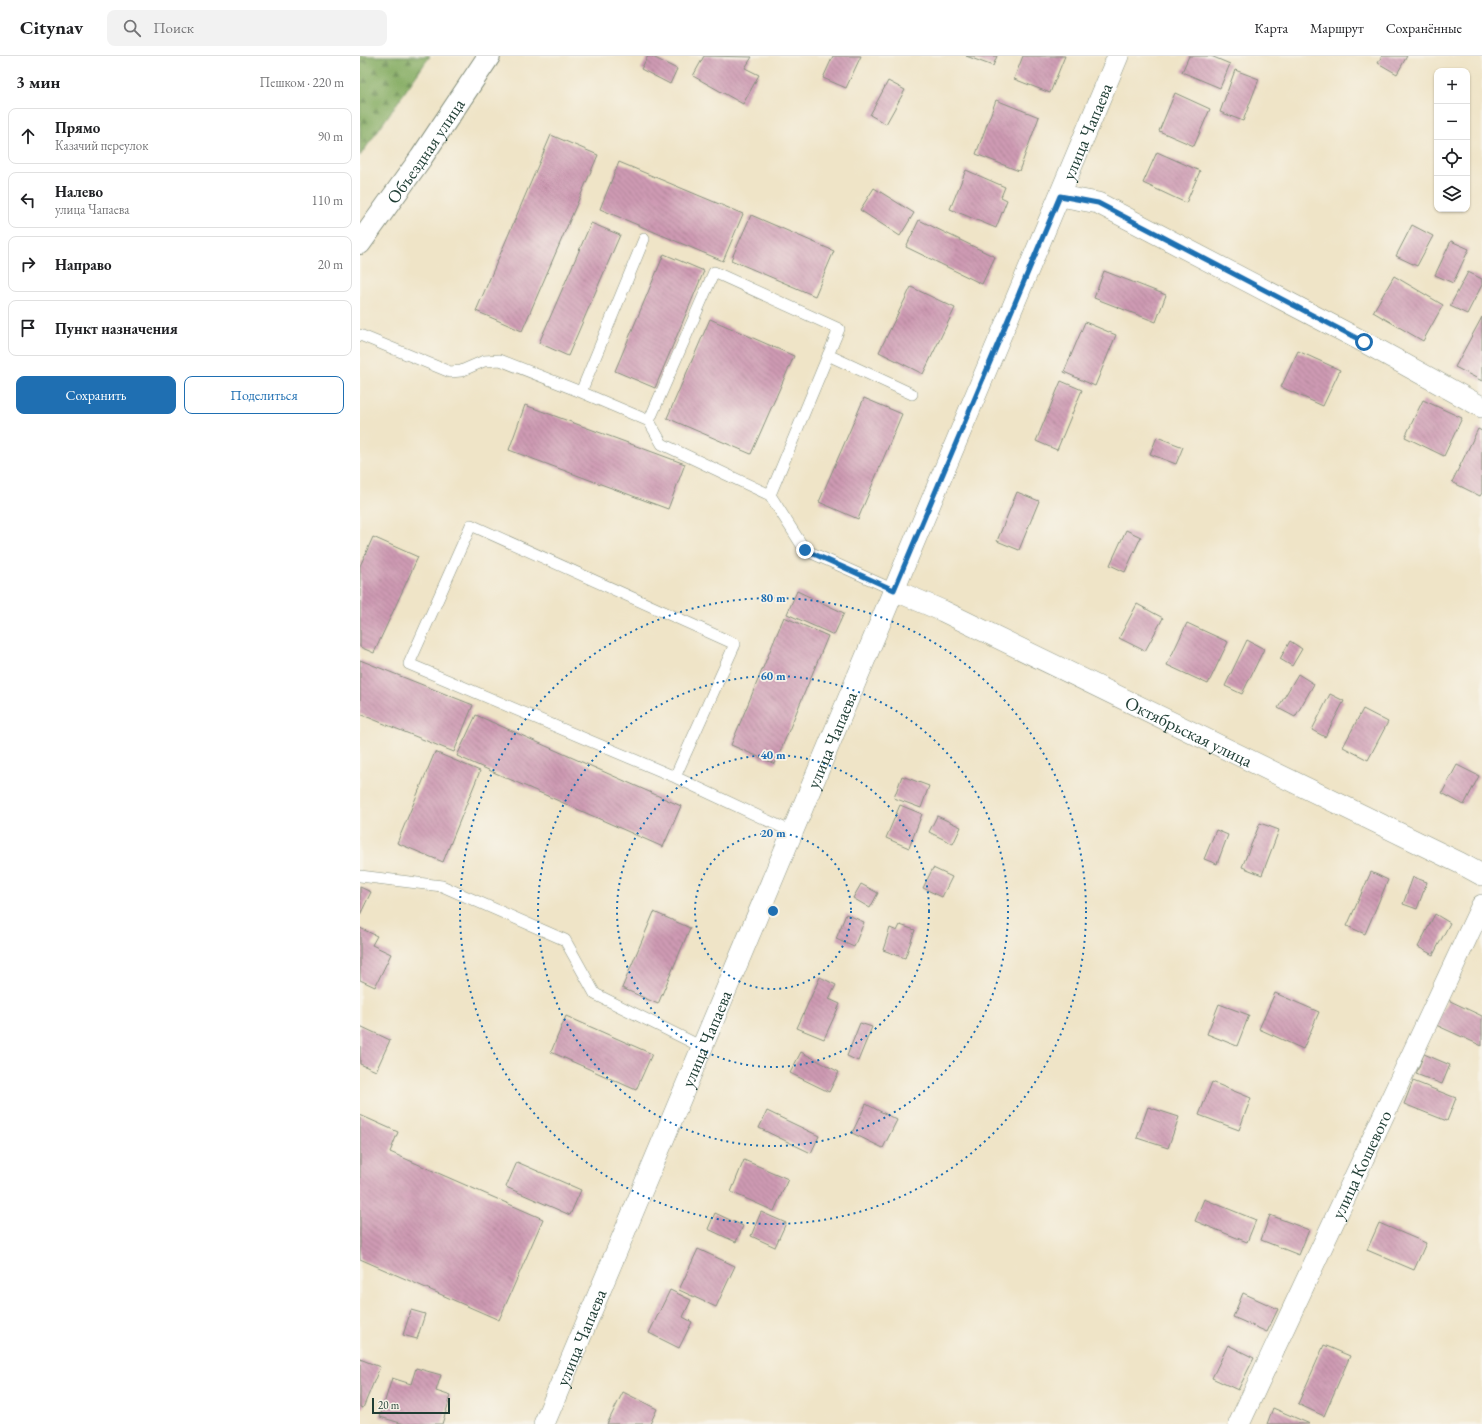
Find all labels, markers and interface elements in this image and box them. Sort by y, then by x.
search box [107,10,387,46]
text: Citynav [20,15,83,40]
icon: search [121,17,143,39]
text: Поиск [153,18,194,37]
text: Карта [1255,19,1288,37]
text: Маршрут [1310,19,1364,37]
text: Сохранённые [1386,19,1462,37]
map controls [1434,68,1470,212]
button: + [1434,68,1470,104]
text: 3 мин [16,71,60,93]
text: Пешком · 220 m [260,74,344,91]
street label: улица Чапаева [1056,78,1117,183]
street label: Объездная улица [381,93,470,208]
button: − [1434,104,1470,140]
text: Прямо [55,118,100,137]
icon: ahead [17,125,39,147]
text: 90 m [318,128,343,145]
text: Казачий переулок [55,137,148,154]
button: locate [1434,140,1470,176]
button: layers [1434,176,1470,212]
text: Налево [55,182,103,201]
icon: left [17,189,39,211]
text: 110 m [312,192,343,209]
text: улица Чапаева [55,201,129,218]
icon: right [17,253,39,275]
text: Направо [55,255,112,274]
text: 20 m [318,256,343,273]
icon: arrive [17,317,39,339]
text: Пункт назначения [55,319,178,338]
route start [1355,333,1373,351]
button: Сохранить [16,376,176,414]
button: Поделиться [184,376,344,414]
route end [796,541,814,559]
text: 80 m [760,590,786,606]
text: 60 m [760,668,786,684]
street label: улица Чапаева [801,687,862,792]
street label: Октябрьская улица [1122,690,1257,772]
text: 40 m [760,747,786,763]
text: 20 m [760,825,786,841]
centre of rings [766,904,780,918]
street label: улица Чапаева [675,986,737,1091]
street label: улица Кошевого [1325,1106,1396,1222]
street label: улица Чапаева [550,1285,611,1389]
scale bar [372,1396,450,1415]
text: 20 m [378,1398,399,1412]

